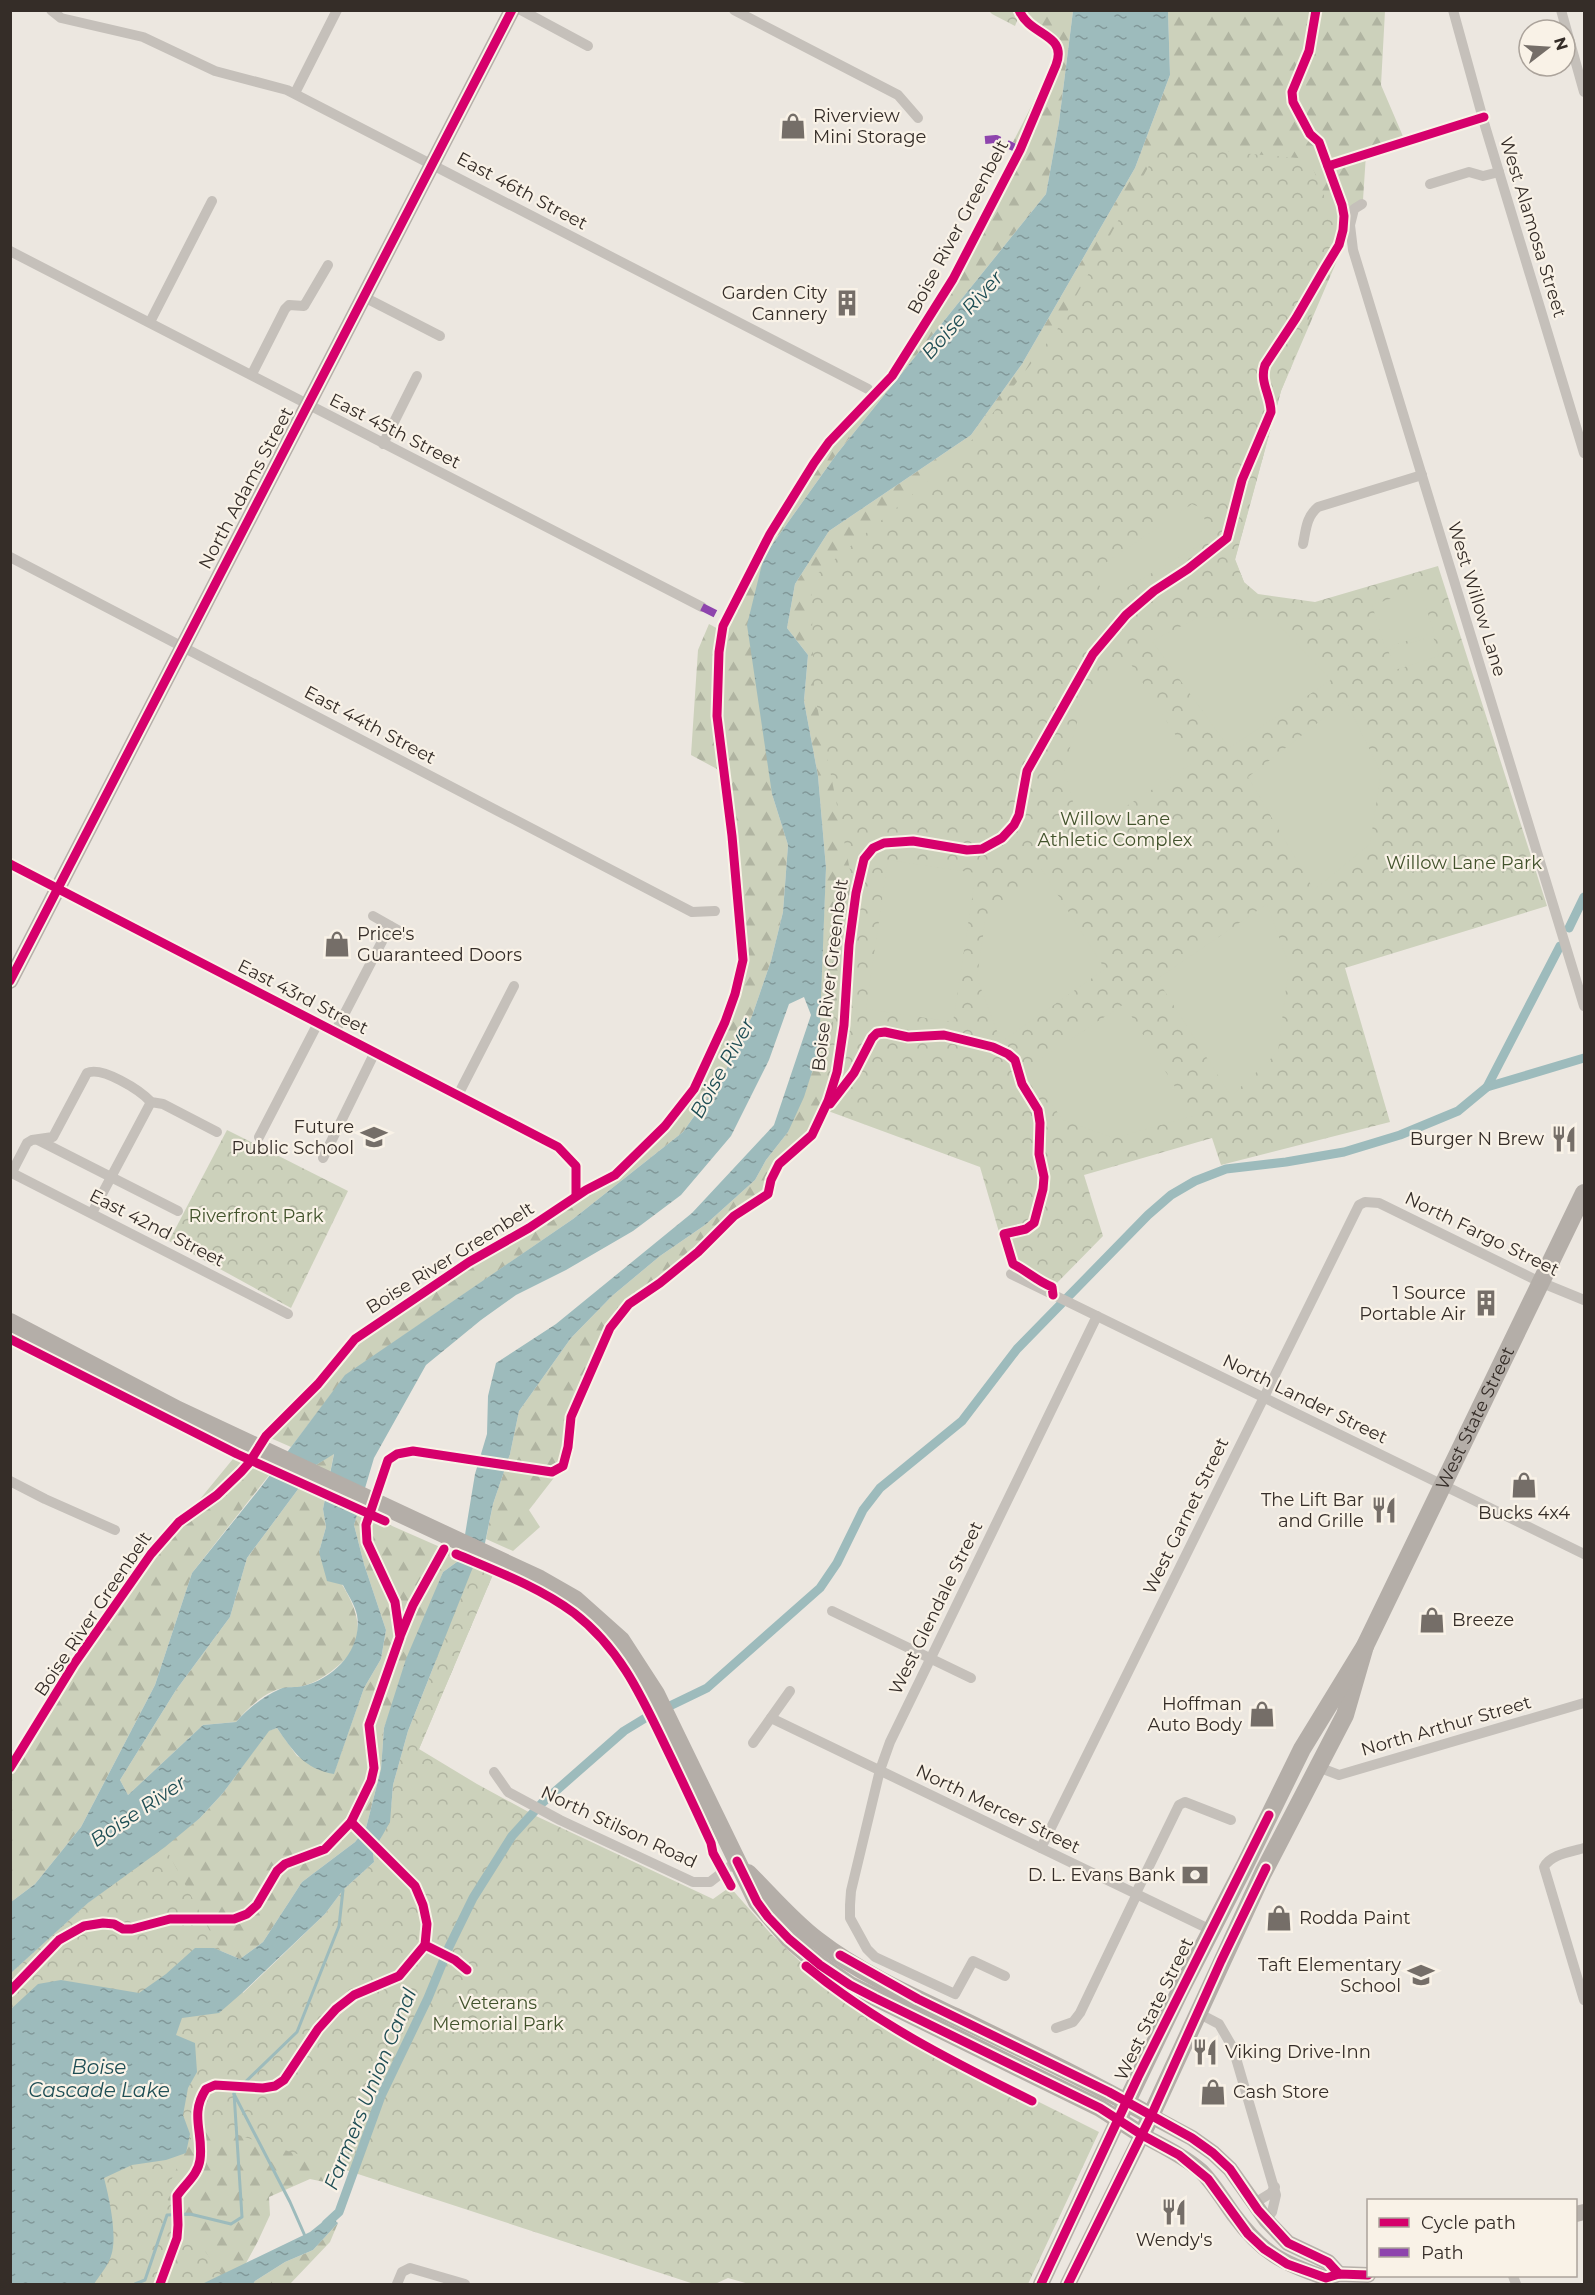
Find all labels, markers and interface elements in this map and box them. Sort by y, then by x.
north arrow [1517,18,1577,78]
text: N [1550,35,1572,53]
place label: Riverview Mini Storage [813,105,927,148]
shop icon: Riverview Mini Storage [778,111,808,141]
street label: West Alamosa Street [1495,134,1571,320]
street label: Boise River Greenbelt [903,136,1013,318]
street label: East 46th Street [453,147,591,235]
water label: Boise River [916,266,1008,364]
place label: Garden City Cannery [722,282,827,325]
building icon: Garden City Cannery [832,288,862,318]
street label: East 45th Street [326,389,464,473]
street label: North Adams Street [194,403,298,573]
street label: West Willow Lane [1443,519,1511,679]
street label: East 44th Street [300,681,440,769]
park label: Willow Lane Athletic Complex [1037,808,1193,851]
park label: Willow Lane Park [1386,852,1542,874]
street label: Boise River Greenbelt [807,877,853,1073]
place label: Price's Guaranteed Doors [357,923,522,966]
shop icon: Price's Guaranteed Doors [322,929,352,959]
street label: East 43rd Street [234,955,372,1039]
water label: Boise River [685,1013,760,1122]
place label: Future Public School [232,1116,354,1159]
school or university icon: Future Public School [359,1122,389,1152]
restaurant icon: Burger N Brew [1549,1124,1579,1154]
place label: Burger N Brew [1410,1128,1544,1150]
street label: East 42nd Street [86,1184,228,1272]
street label: North Fargo Street [1401,1187,1563,1281]
street label: Boise River Greenbelt [362,1197,538,1319]
park label: Riverfront Park [188,1205,324,1227]
place label: 1 Source Portable Air [1359,1282,1466,1325]
building icon: 1 Source Portable Air [1471,1288,1501,1318]
street label: West State Street [1431,1343,1519,1493]
street label: North Lander Street [1219,1350,1391,1448]
street label: West Garnet Street [1138,1434,1234,1598]
shop icon: Bucks 4x4 [1509,1470,1539,1500]
place label: The Lift Bar and Grille [1261,1489,1364,1532]
restaurant icon: The Lift Bar and Grille [1369,1495,1399,1525]
place label: Bucks 4x4 [1478,1502,1570,1524]
street label: West Glendale Street [884,1518,988,1698]
street label: Boise River Greenbelt [30,1527,156,1701]
shop icon: Breeze [1417,1605,1447,1635]
place label: Breeze [1452,1609,1514,1631]
street label: North Arthur Street [1358,1691,1534,1761]
place label: Hoffman Auto Body [1147,1693,1242,1736]
shop icon: Hoffman Auto Body [1247,1699,1277,1729]
street label: North Mercer Street [912,1760,1084,1858]
water label: Boise River [85,1770,191,1852]
street label: North Stilson Road [537,1781,701,1873]
bank icon: D. L. Evans Bank [1180,1860,1210,1890]
place label: D. L. Evans Bank [1028,1864,1175,1886]
shop icon: Rodda Paint [1264,1903,1294,1933]
place label: Rodda Paint [1299,1907,1411,1929]
street label: West State Street [1110,1934,1198,2084]
place label: Taft Elementary School [1258,1954,1401,1997]
school or university icon: Taft Elementary School [1406,1960,1436,1990]
water label: Farmers Union Canal [319,1984,422,2193]
park label: Veterans Memorial Park [432,1992,564,2035]
restaurant icon: Viking Drive-Inn [1190,2037,1220,2067]
place label: Viking Drive-Inn [1225,2041,1371,2063]
water label: Boise Cascade Lake [28,2055,170,2102]
shop icon: Cash Store [1198,2077,1228,2107]
place label: Cash Store [1233,2081,1329,2103]
restaurant icon: Wendy's [1159,2197,1189,2227]
legend [1367,2199,1577,2277]
text: Cycle path [1421,2212,1516,2234]
place label: Wendy's [1136,2229,1212,2251]
text: Path [1421,2242,1464,2264]

